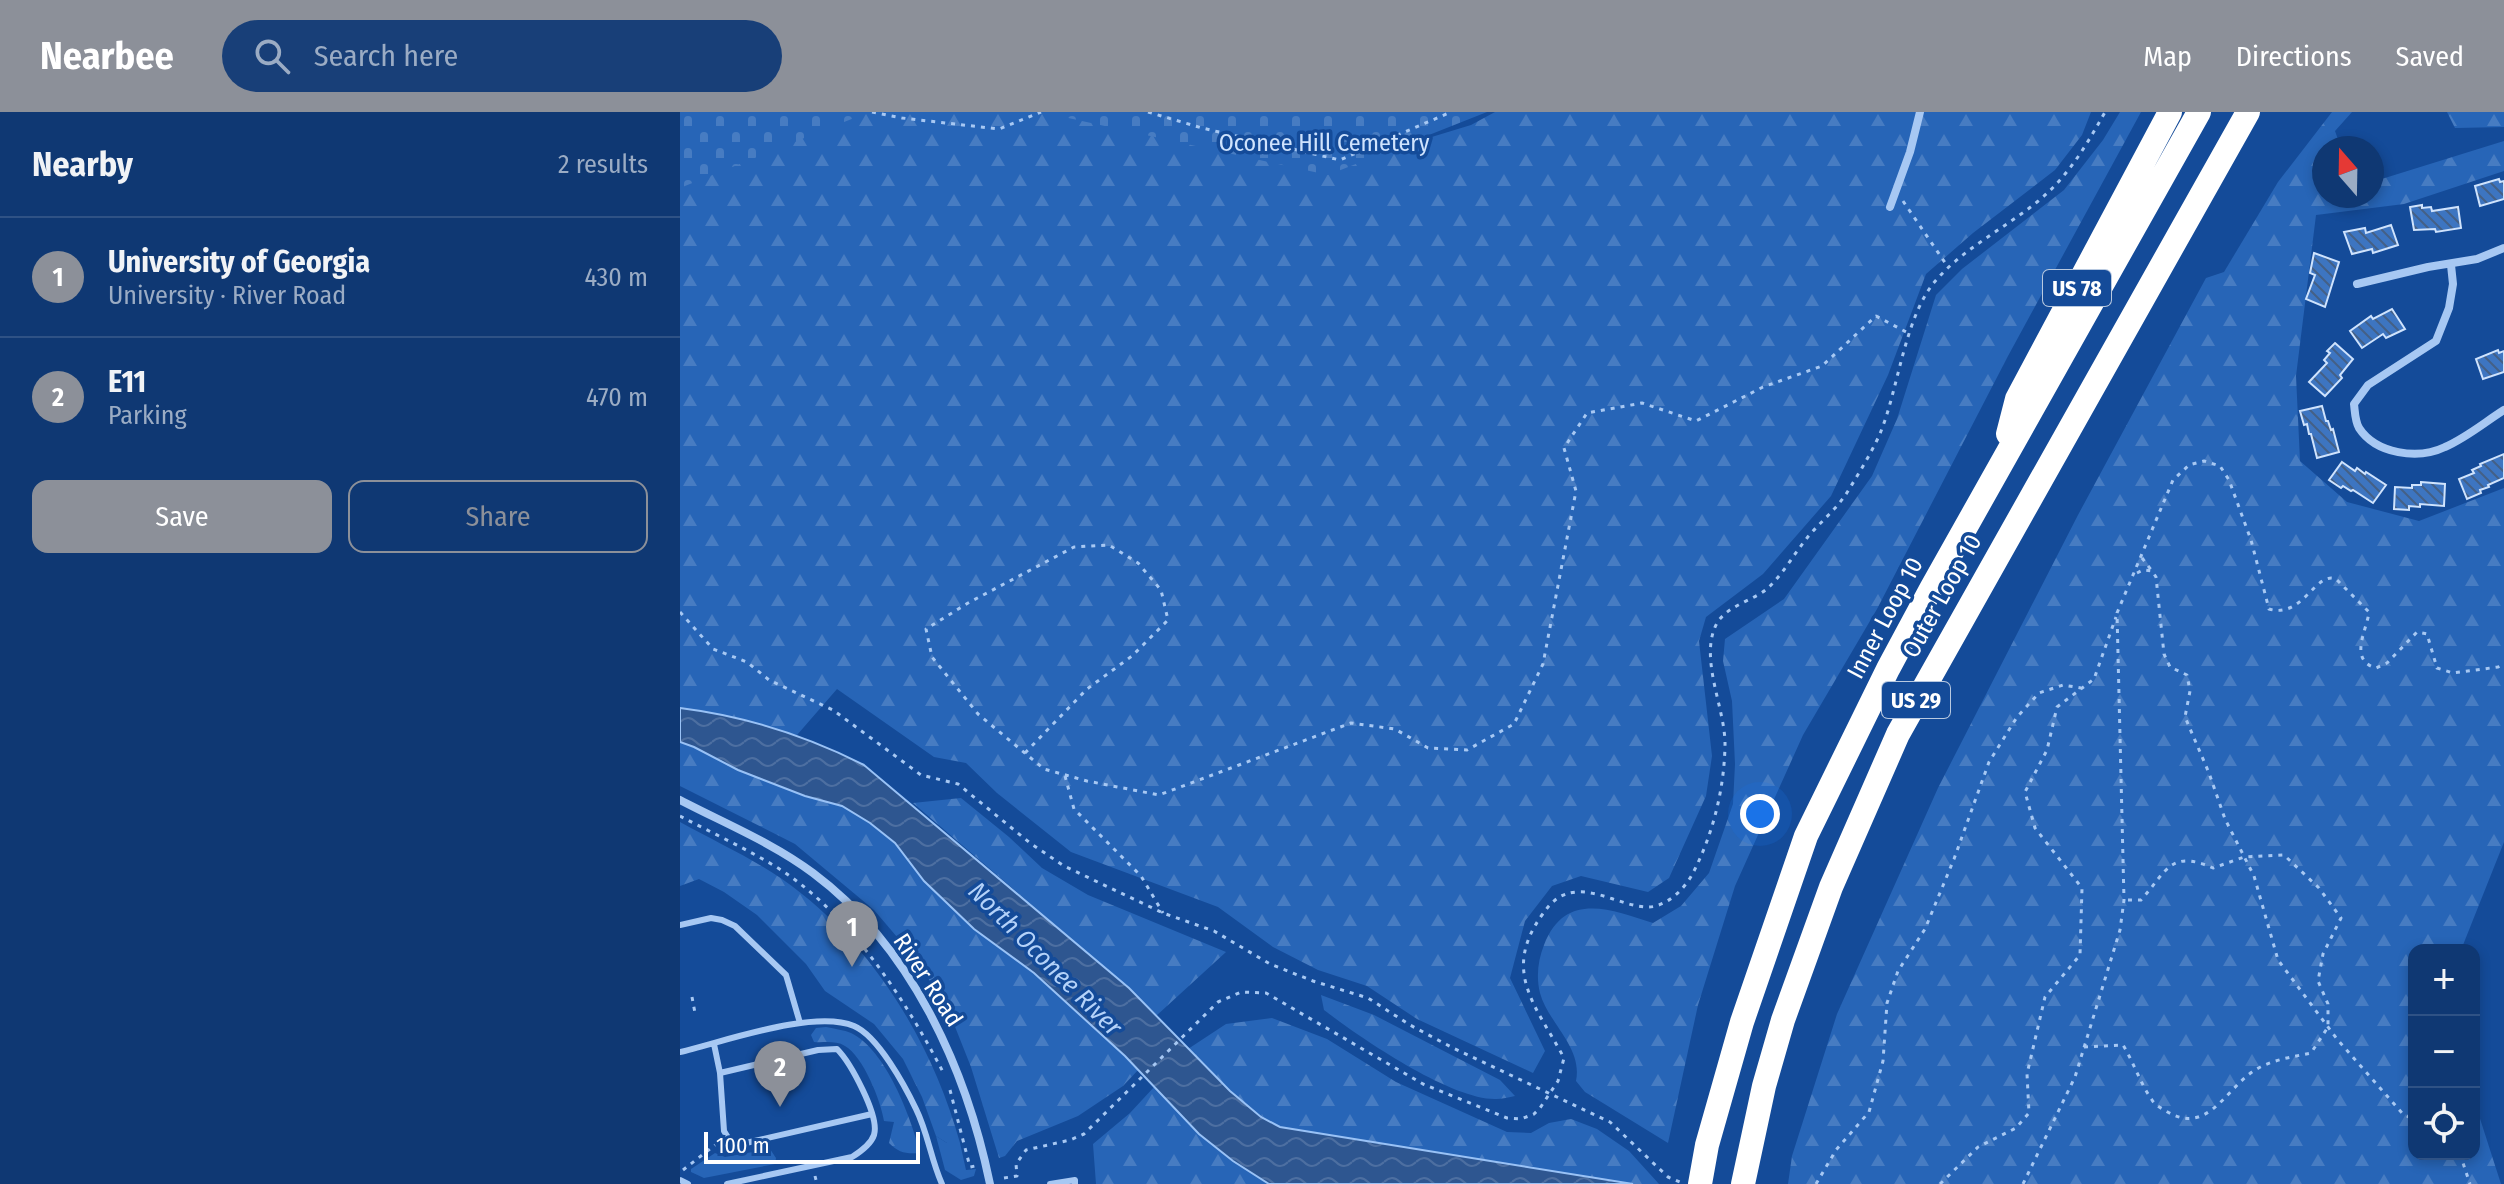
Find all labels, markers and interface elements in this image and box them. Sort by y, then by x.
search box [222,20,782,92]
text: Nearbee [40,33,174,79]
icon: search [250,34,294,78]
text: Search here [314,38,458,74]
text: Map [2143,40,2192,73]
text: Directions [2236,40,2352,73]
text: Saved [2396,40,2464,73]
park label: Oconee Hill Cemetery [1219,129,1430,157]
north arrow [2312,136,2384,208]
text: Nearby [32,144,133,185]
text: 2 results [558,149,648,180]
text: University of Georgia [108,244,370,280]
text: 1 [53,262,64,293]
text: 430 m [584,262,648,293]
road number: US 78 [2043,270,2111,306]
text: University · River Road [108,280,346,311]
text: E11 [108,364,146,400]
text: 2 [52,382,64,413]
text: 470 m [586,382,648,413]
text: Parking [108,400,187,431]
button: Save [32,480,332,553]
button: Share [348,480,648,553]
street label: Outer Loop 10 [1897,529,1987,663]
street label: Inner Loop 10 [1841,553,1929,683]
road number: US 29 [1882,682,1950,718]
your location [1740,794,1780,834]
water label: North Oconee River [962,876,1129,1043]
pin: 1 [826,901,878,967]
street label: River Road [888,928,968,1032]
map controls [2408,944,2480,1160]
button: + [2408,944,2480,1016]
button: − [2408,1016,2480,1088]
pin: 2 [754,1041,806,1107]
button: locate [2408,1088,2480,1160]
scale bar [704,1128,920,1164]
text: 100 m [716,1132,770,1159]

